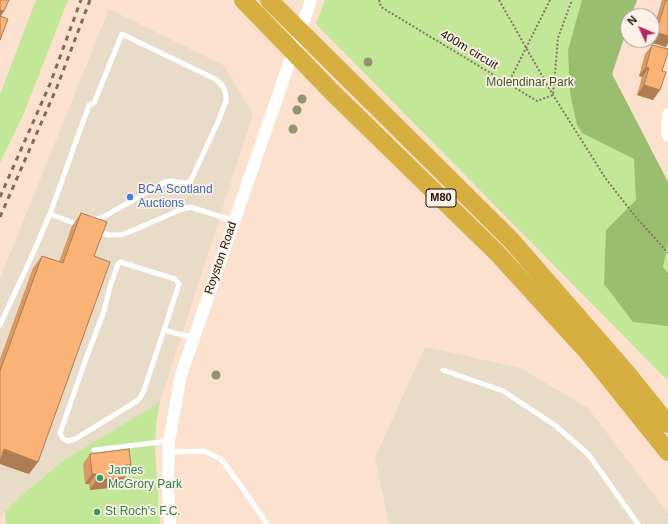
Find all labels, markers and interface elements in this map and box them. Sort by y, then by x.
north arrow [620,8,660,48]
text: N [625,13,639,27]
street label: 400m circuit [438,27,500,73]
park label: Molendinar Park [486,76,574,90]
place label: BCA Scotland Auctions [138,183,213,211]
road number: M80 [426,189,456,207]
marker: BCA Scotland Auctions [125,192,135,202]
street label: Royston Road [202,220,240,296]
place label: James McGrory Park [108,464,182,492]
marker: James McGrory Park [95,473,105,483]
place label: St Roch's F.C. [105,505,181,519]
marker: St Roch's F.C. [92,507,102,517]

